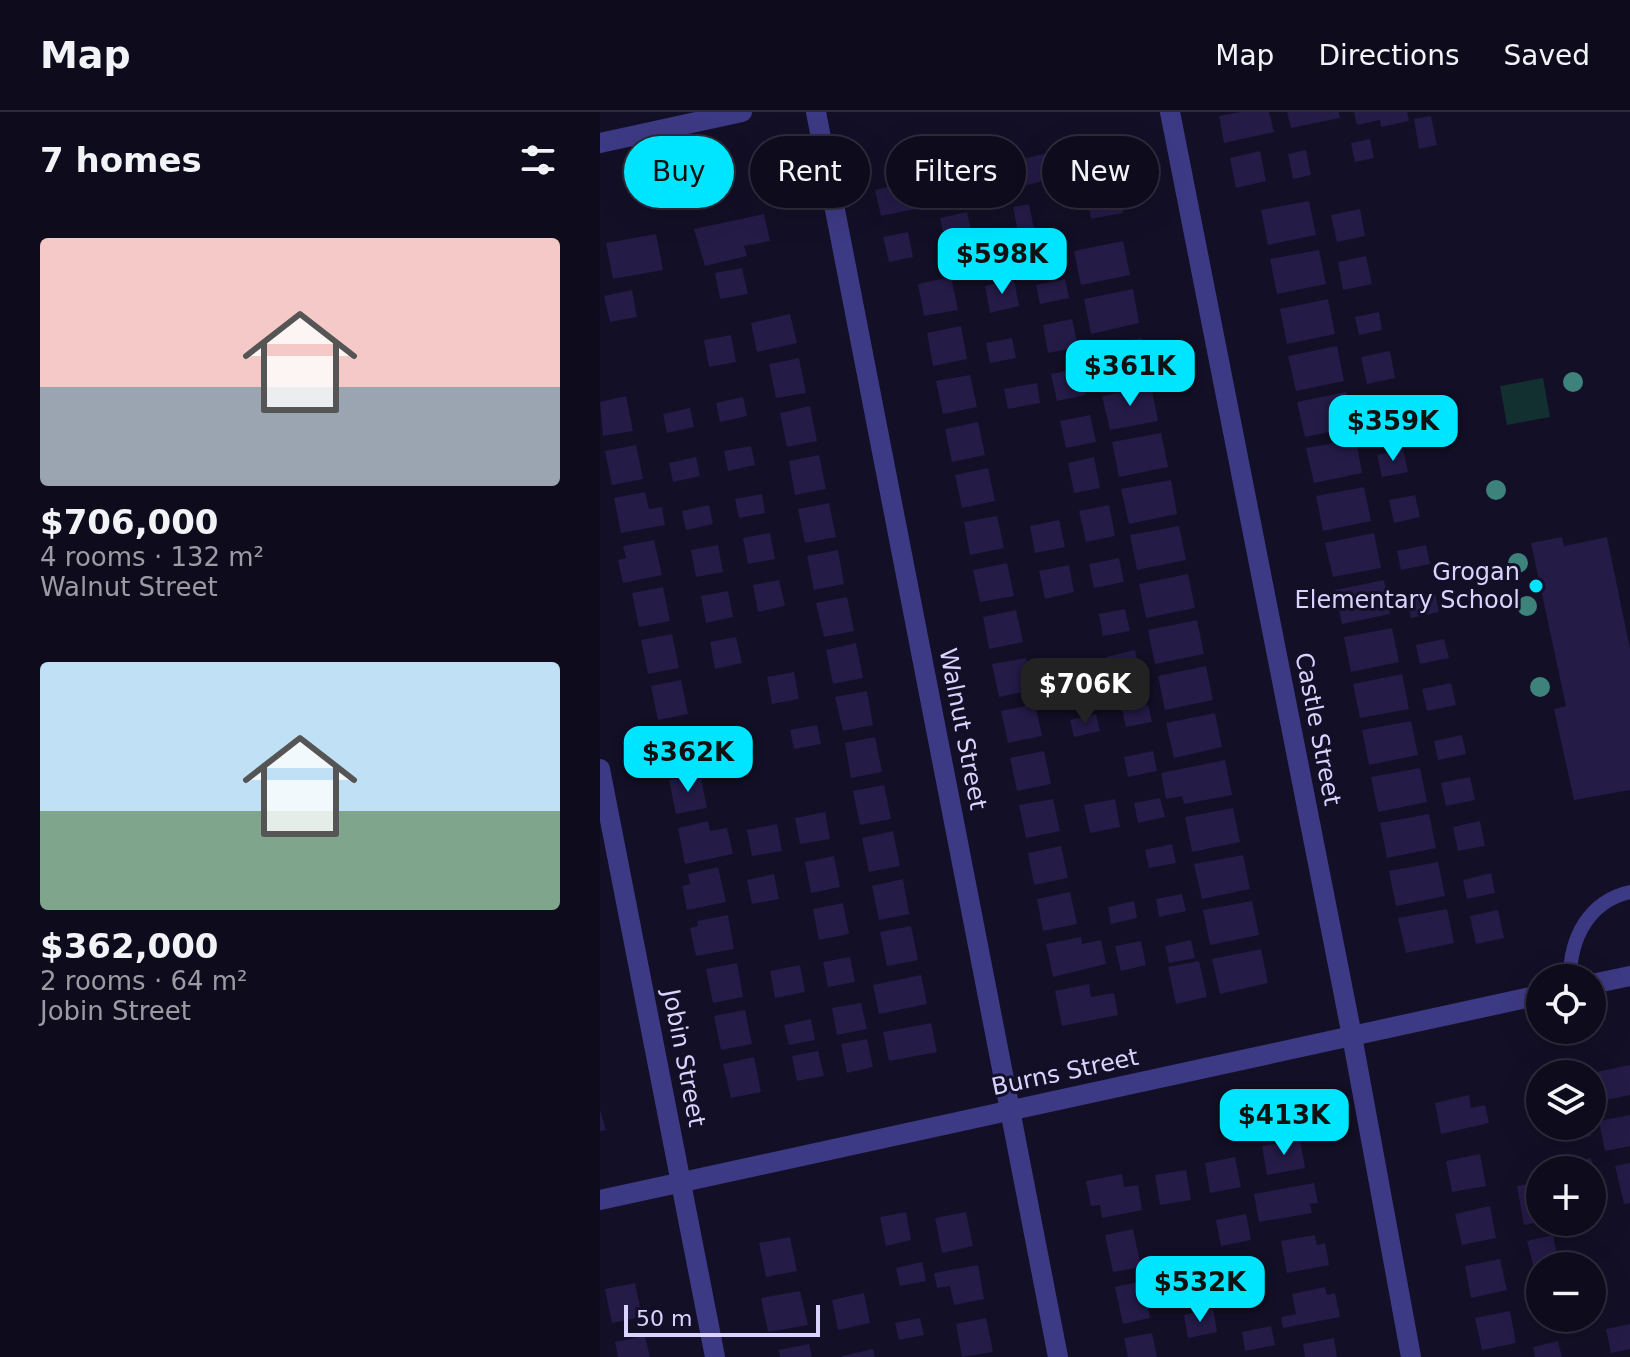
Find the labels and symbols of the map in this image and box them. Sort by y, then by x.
pin: $598K [946,228,1058,296]
pin: $361K [1074,340,1186,408]
pin: $359K [1337,395,1449,463]
place label: Grogan Elementary School [1295,558,1520,614]
marker: Grogan Elementary School [1527,577,1545,595]
street label: Walnut Street [934,646,992,812]
street label: Castle Street [1289,650,1347,808]
pin: $706K [1029,658,1141,726]
pin: $362K [632,726,744,794]
street label: Jobin Street [657,985,711,1129]
street label: Burns Street [989,1043,1141,1101]
pin: $413K [1228,1089,1340,1157]
pin: $532K [1144,1256,1256,1324]
scale bar [624,1301,820,1337]

